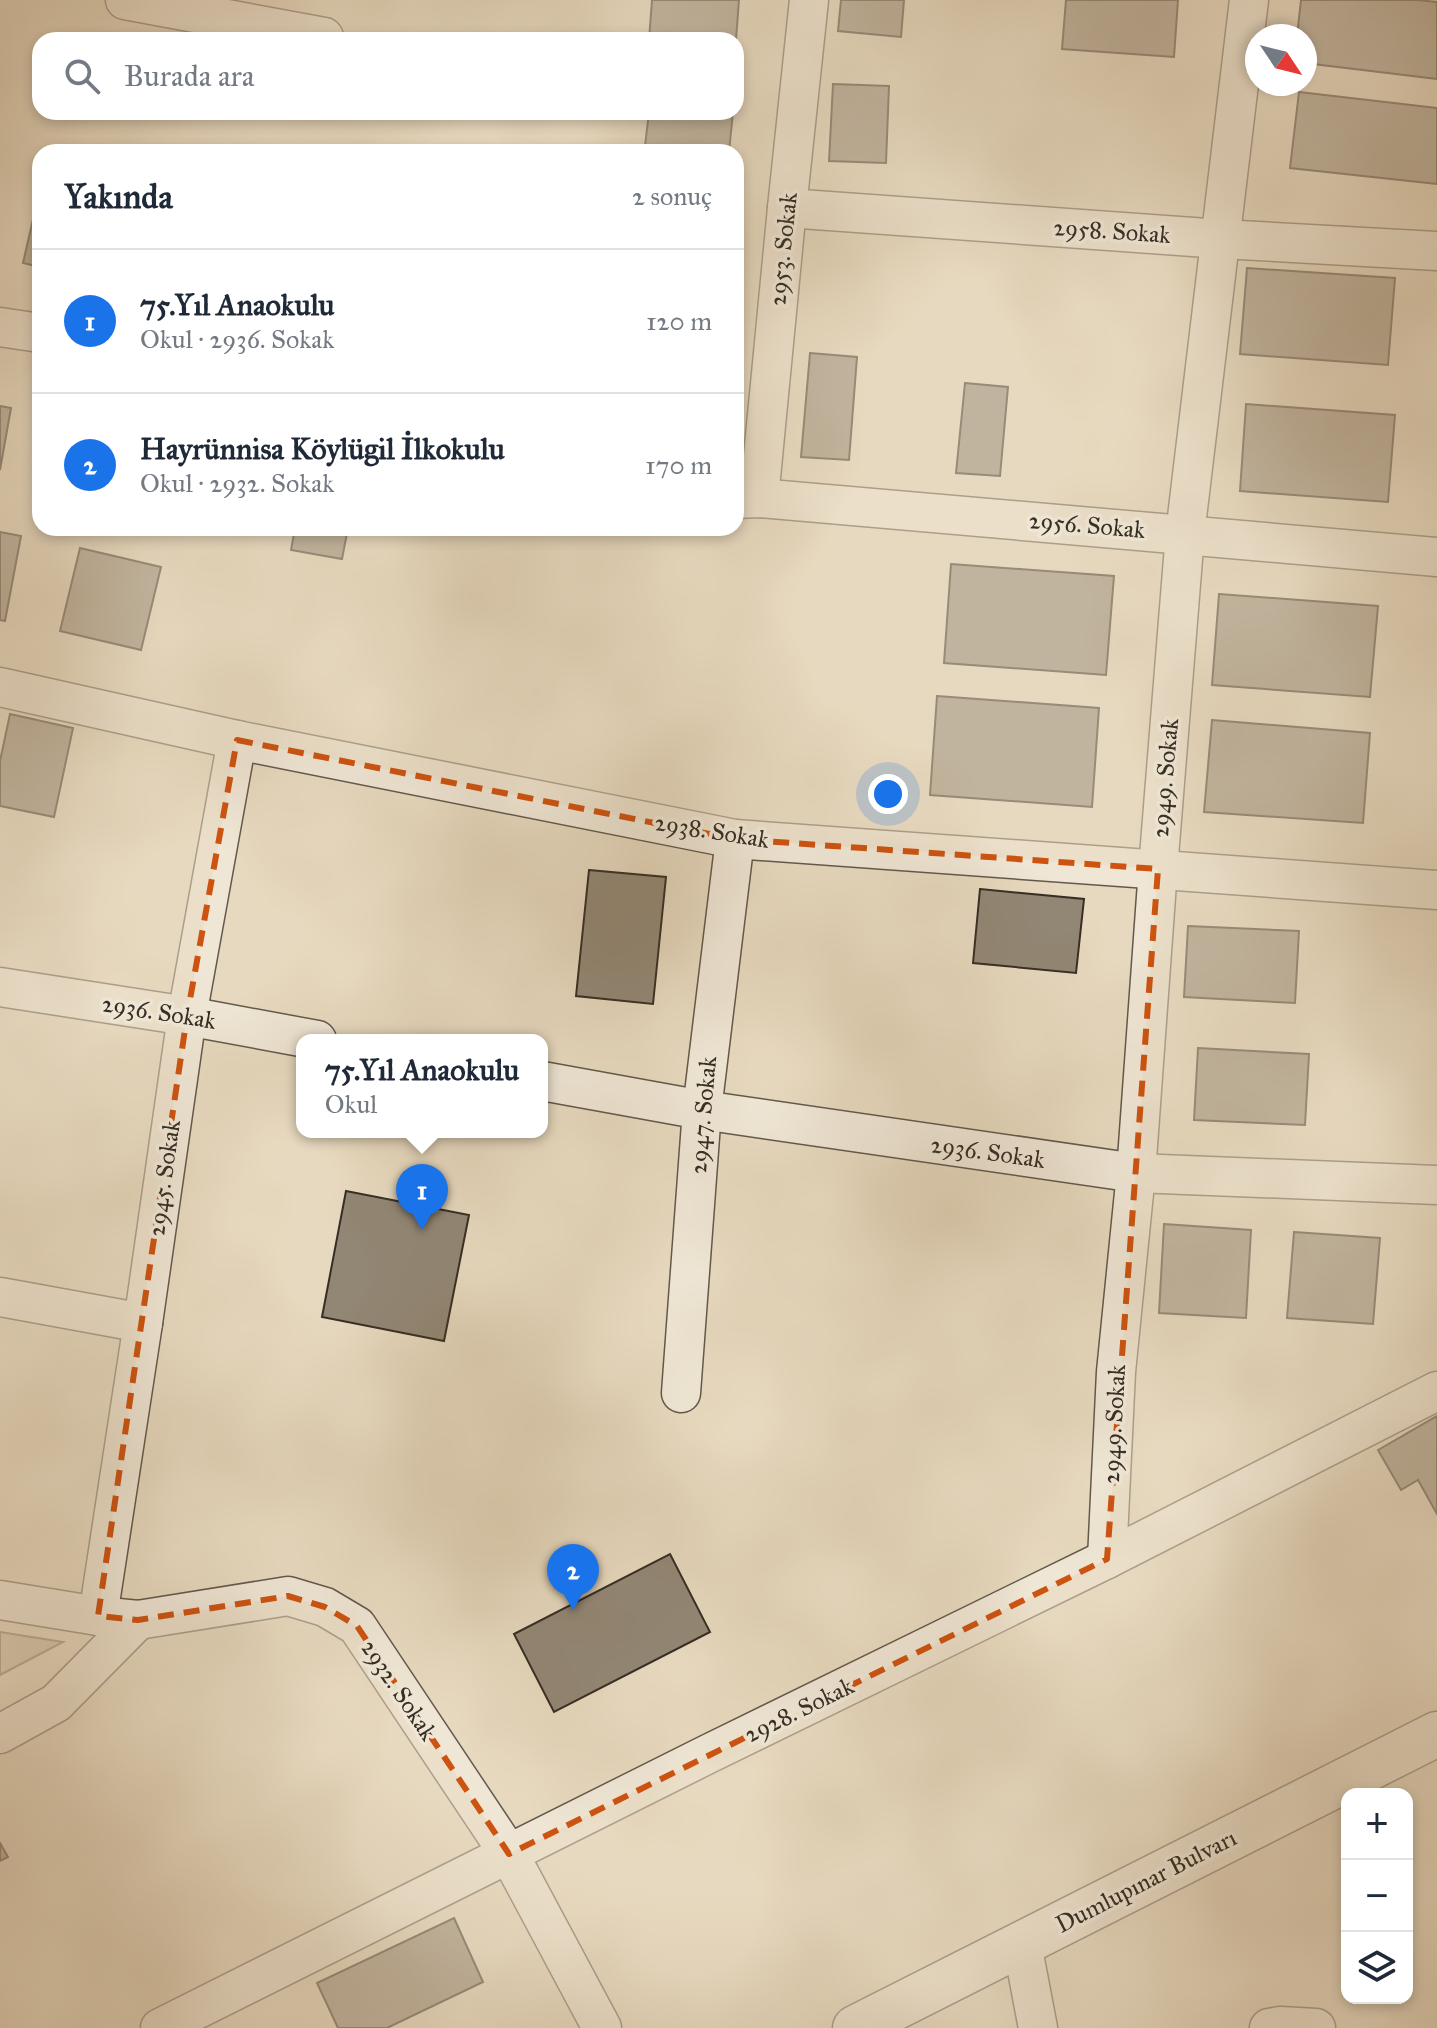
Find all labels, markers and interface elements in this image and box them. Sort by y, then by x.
north arrow [1245,24,1317,96]
search box [32,32,744,120]
icon: search [60,54,104,98]
text: Burada ara [124,58,255,94]
text: Yakında [64,176,173,217]
text: 2 sonuç [632,180,712,212]
street label: 2953. Sokak [762,190,804,307]
street label: 2958. Sokak [1053,212,1172,250]
text: 75.Yıl Anaokulu [140,287,335,323]
text: 1 [85,305,95,337]
text: 120 m [646,305,712,337]
text: Okul · 2936. Sokak [140,323,334,355]
text: Hayrünnisa Köylügil İlkokulu [140,431,505,467]
text: 2 [84,449,96,481]
text: 170 m [645,449,712,481]
text: Okul · 2932. Sokak [140,467,334,499]
street label: 2956. Sokak [1028,505,1147,545]
street label: 2949. Sokak [1145,716,1185,839]
your location [868,774,908,814]
street label: 2938. Sokak [653,807,772,855]
street label: 2936. Sokak [100,988,219,1036]
popup [296,1034,548,1138]
text: 75.Yıl Anaokulu [325,1052,519,1088]
street label: 2947. Sokak [683,1054,723,1175]
text: Okul [325,1088,377,1120]
street label: 2945. Sokak [141,1117,187,1238]
street label: 2936. Sokak [929,1129,1048,1175]
pin: 1 [396,1164,448,1230]
street label: 2949. Sokak [1096,1363,1132,1484]
pin: 2 [547,1544,599,1610]
street label: 2932. Sokak [354,1634,444,1747]
street label: 2928. Sokak [739,1670,859,1749]
map controls [1341,1788,1413,2004]
button: + [1341,1788,1413,1860]
street label: Dumlupınar Bulvarı [1051,1822,1242,1940]
button: − [1341,1860,1413,1932]
button: layers [1341,1932,1413,2004]

